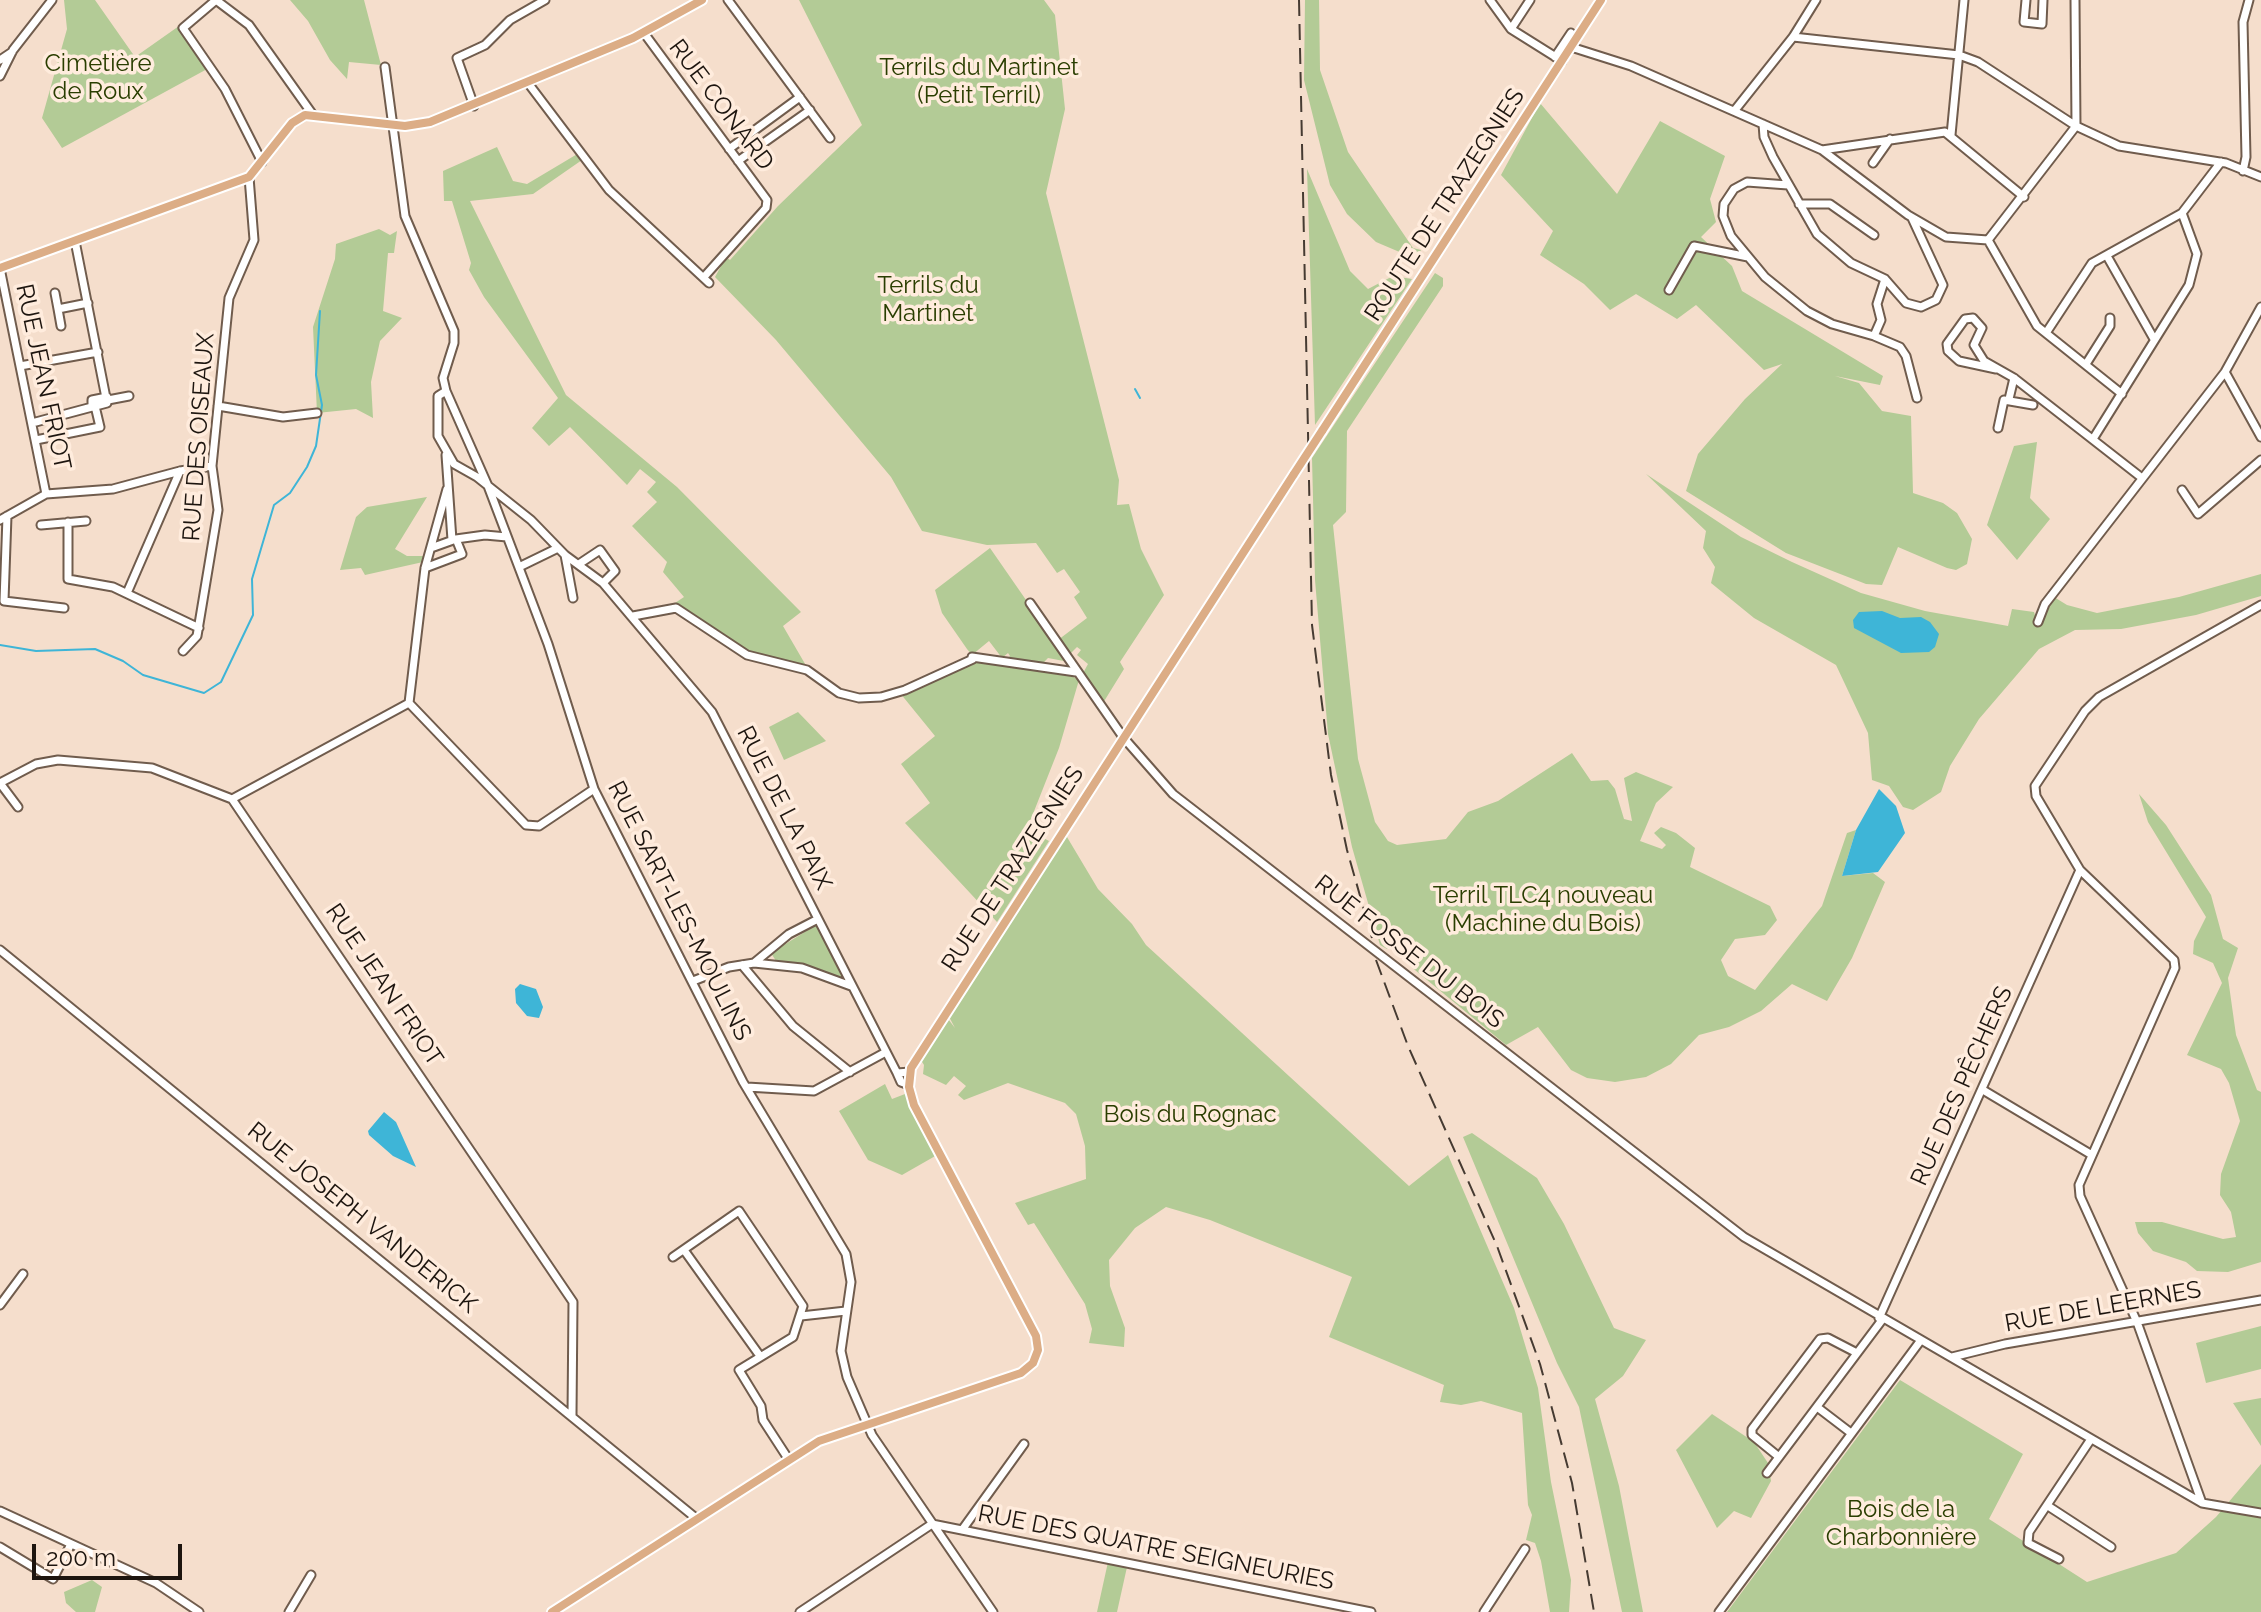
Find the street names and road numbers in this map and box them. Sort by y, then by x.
street label: RUE CONARD [662,34,780,176]
street label: ROUTE DE TRAZEGNIES [1359,83,1531,327]
street label: RUE JEAN FRIOT [9,281,77,473]
street label: RUE DES OISEAUX [177,332,221,542]
street label: RUE DE LA PAIX [730,721,838,895]
street label: RUE DE TRAZEGNIES [936,761,1090,977]
street label: RUE SART-LES-MOULINS [601,777,757,1045]
street label: RUE FOSSE DU BOIS [1309,869,1509,1035]
street label: RUE JEAN FRIOT [319,898,449,1072]
street label: RUE DES PÊCHERS [1905,982,2019,1190]
street label: RUE JOSEPH VANDERICK [241,1117,483,1319]
street label: RUE DE LEERNES [2003,1276,2203,1338]
street label: RUE DES QUATRE SEIGNEURIES [975,1499,1337,1597]

